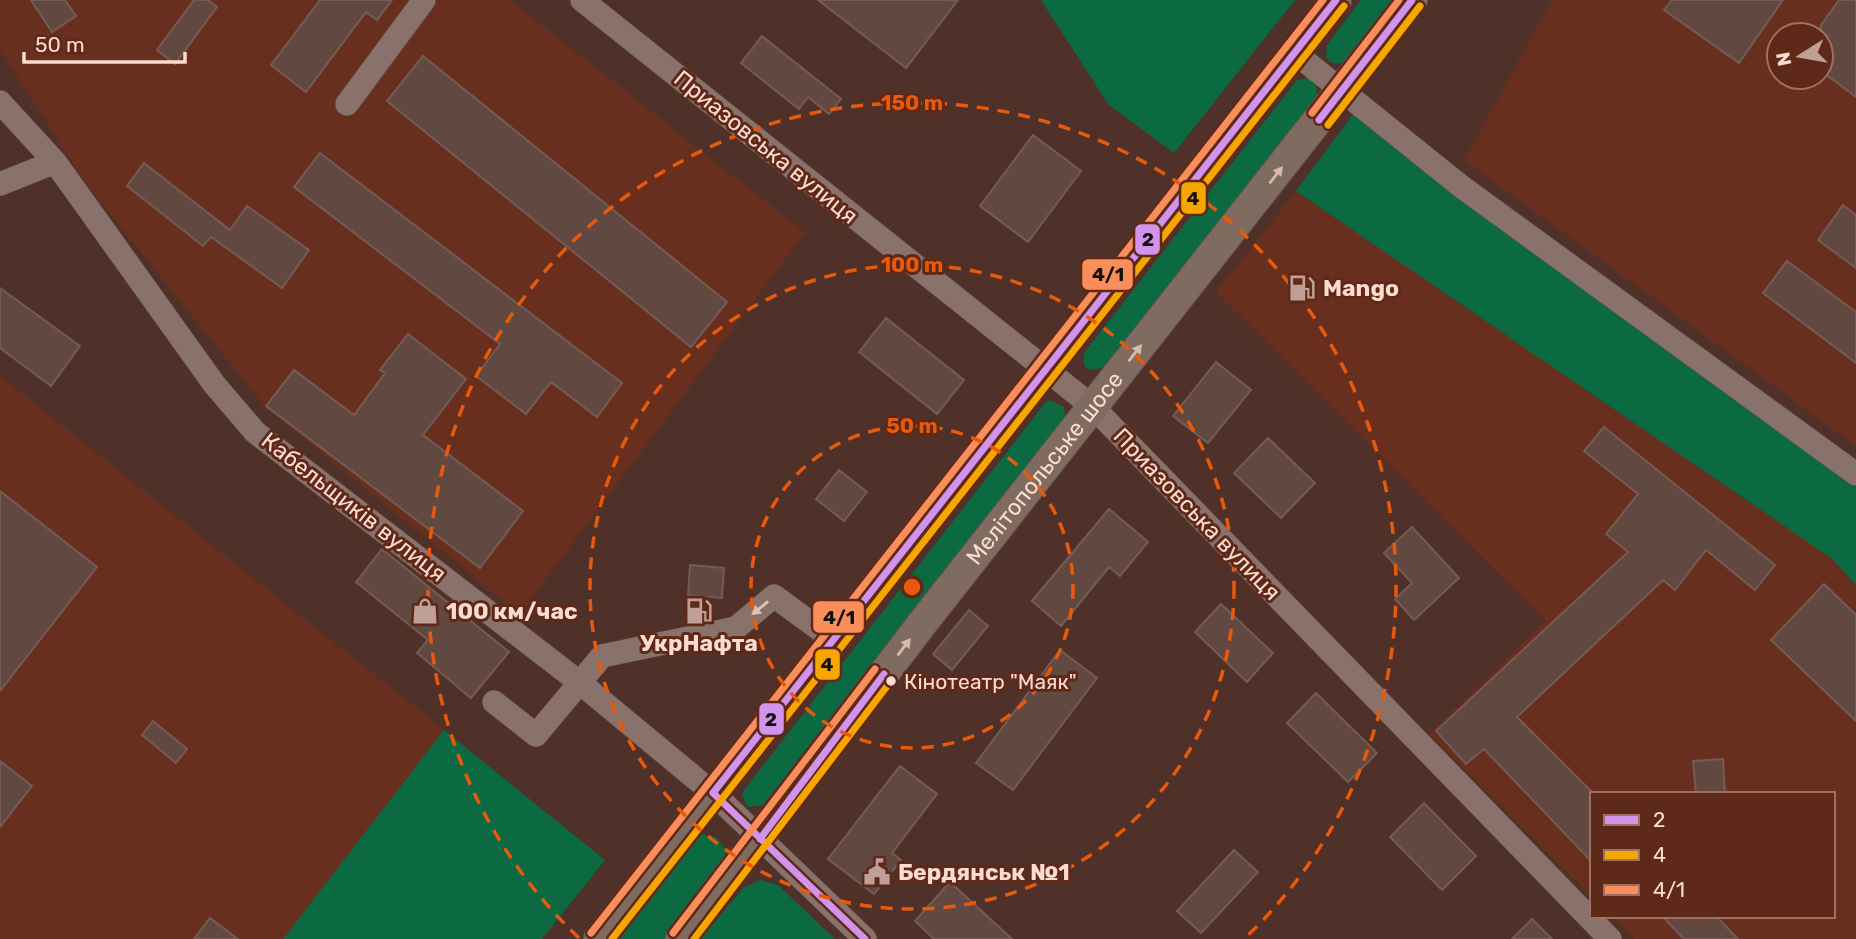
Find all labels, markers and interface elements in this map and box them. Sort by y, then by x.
scale bar [24,21,186,65]
north arrow [1765,21,1835,91]
text: 50 m [35,32,85,57]
text: N [1771,50,1796,68]
street label: Приазовська вулиця [668,64,864,230]
text: 150 m [881,90,943,115]
one-way arrow [1268,166,1283,183]
line badge: 4 [1180,181,1207,215]
text: 4 [1187,187,1200,210]
line badge: 2 [1134,223,1161,256]
text: 2 [1142,228,1154,251]
text: 100 m [881,252,943,277]
line badge: 4/1 [1081,258,1134,291]
text: 4/1 [1092,263,1124,286]
fuel station icon: Mango [1287,273,1317,303]
place label: Mango [1323,274,1399,302]
one-way arrow [1128,345,1143,363]
street label: Мелітопольське шосе [960,366,1129,570]
text: 50 m [886,413,938,438]
street label: Приазовська вулиця [1108,422,1286,606]
street label: Кабельщиків вулиця [256,426,452,588]
centre of rings [900,575,924,599]
shop icon: 100 км/час [410,596,440,626]
fuel station icon: УкрНафта [684,596,714,626]
place label: 100 км/час [446,597,578,625]
line badge: 4/1 [812,600,865,634]
one-way arrow [751,601,769,616]
text: 4/1 [823,606,855,629]
place label: УкрНафта [640,629,758,657]
one-way arrow [897,638,911,656]
line badge: 4 [814,648,841,681]
text: 4 [821,653,834,676]
place label: Кінотеатр "Маяк" [904,669,1077,694]
marker: Кінотеатр "Маяк" [884,674,898,688]
line badge: 2 [758,702,785,736]
text: 2 [765,708,777,731]
legend [1590,792,1835,918]
text: 2 [1653,807,1665,832]
text: 4 [1653,842,1666,867]
public building icon: Бердянськ №1 [862,857,892,887]
place label: Бердянськ №1 [898,858,1070,886]
text: 4/1 [1653,877,1685,902]

